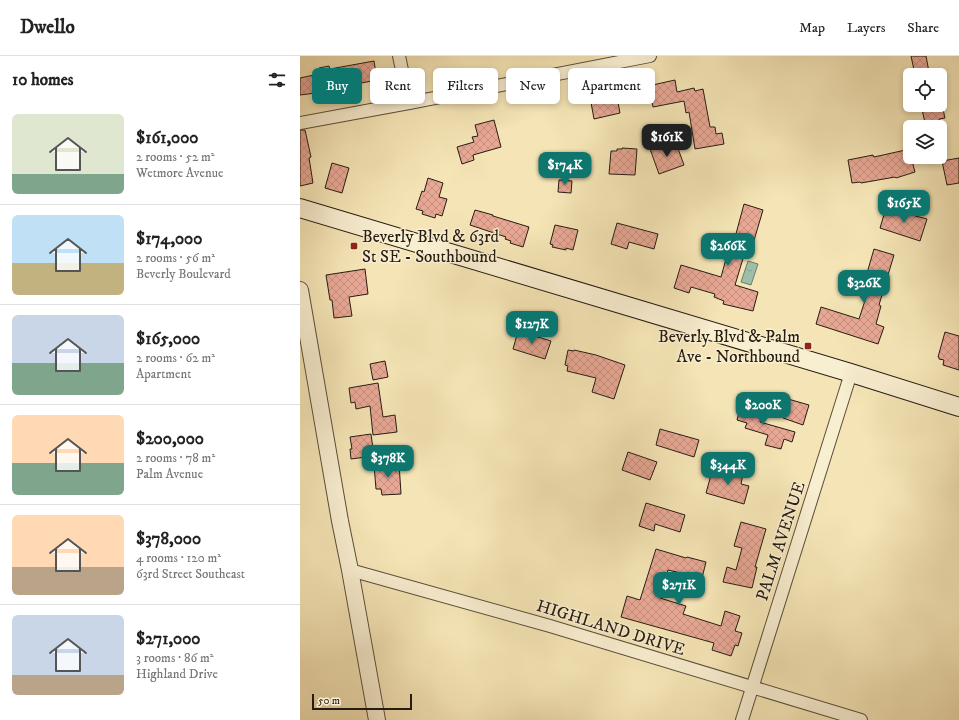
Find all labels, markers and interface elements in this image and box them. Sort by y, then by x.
text: Dwello [20,16,75,39]
text: Map [799,19,825,37]
text: Layers [847,19,885,37]
text: Share [907,19,939,37]
chip: Buy [312,68,362,104]
chip: Rent [370,68,425,104]
chip: Filters [433,68,498,104]
chip: New [506,68,560,104]
chip: Apartment [568,68,655,104]
map controls [903,68,947,164]
button: locate [903,68,947,112]
text: 10 homes [12,69,74,91]
icon: filters [266,69,288,91]
button: layers [903,120,947,164]
pin: $161K [639,124,695,158]
text: $161,000 [136,127,198,149]
text: $161K [651,129,683,145]
icon: home [44,130,92,178]
text: 2 rooms · 52 m² [136,149,215,165]
pin: $174K [537,152,593,186]
text: $174K [547,157,583,173]
text: Wetmore Avenue [136,165,223,181]
pin: $165K [876,190,932,224]
text: $165K [887,195,921,211]
place label: Beverly Blvd & 63rd St SE - Southbound [362,226,499,268]
text: $174,000 [136,228,202,250]
icon: home [44,231,92,279]
pin: $266K [700,233,756,267]
text: $266K [710,238,746,254]
marker: Beverly Blvd & 63rd St SE - Southbound [349,241,359,251]
text: 2 rooms · 56 m² [136,250,215,266]
text: Beverly Boulevard [136,266,231,282]
pin: $326K [836,270,892,304]
text: $326K [847,275,881,291]
pin: $127K [504,311,560,345]
text: $127K [515,316,549,332]
place label: Beverly Blvd & Palm Ave - Northbound [658,326,801,368]
text: $165,000 [136,328,200,350]
icon: home [44,331,92,379]
marker: Beverly Blvd & Palm Ave - Northbound [803,341,813,351]
text: 2 rooms · 62 m² [136,350,215,366]
text: Apartment [136,366,191,382]
pin: $200K [735,392,791,426]
text: $200K [745,397,781,413]
text: $200,000 [136,428,204,450]
icon: home [44,431,92,479]
pin: $378K [360,445,416,479]
text: 2 rooms · 78 m² [136,450,215,466]
text: $378K [371,450,405,466]
pin: $344K [700,452,756,486]
text: $344K [710,457,746,473]
text: Palm Avenue [136,466,203,482]
street label: PALM AVENUE [751,479,811,604]
text: $378,000 [136,528,201,550]
icon: home [44,531,92,579]
text: 4 rooms · 120 m² [136,550,221,566]
text: 63rd Street Southeast [136,566,245,582]
pin: $271K [651,572,707,606]
text: $271K [662,577,696,593]
street label: HIGHLAND DRIVE [534,595,688,661]
text: $271,000 [136,628,200,650]
icon: home [44,631,92,679]
text: 3 rooms · 86 m² [136,650,214,666]
text: Highland Drive [136,666,218,682]
scale bar [312,692,412,711]
text: 50 m [318,694,340,708]

